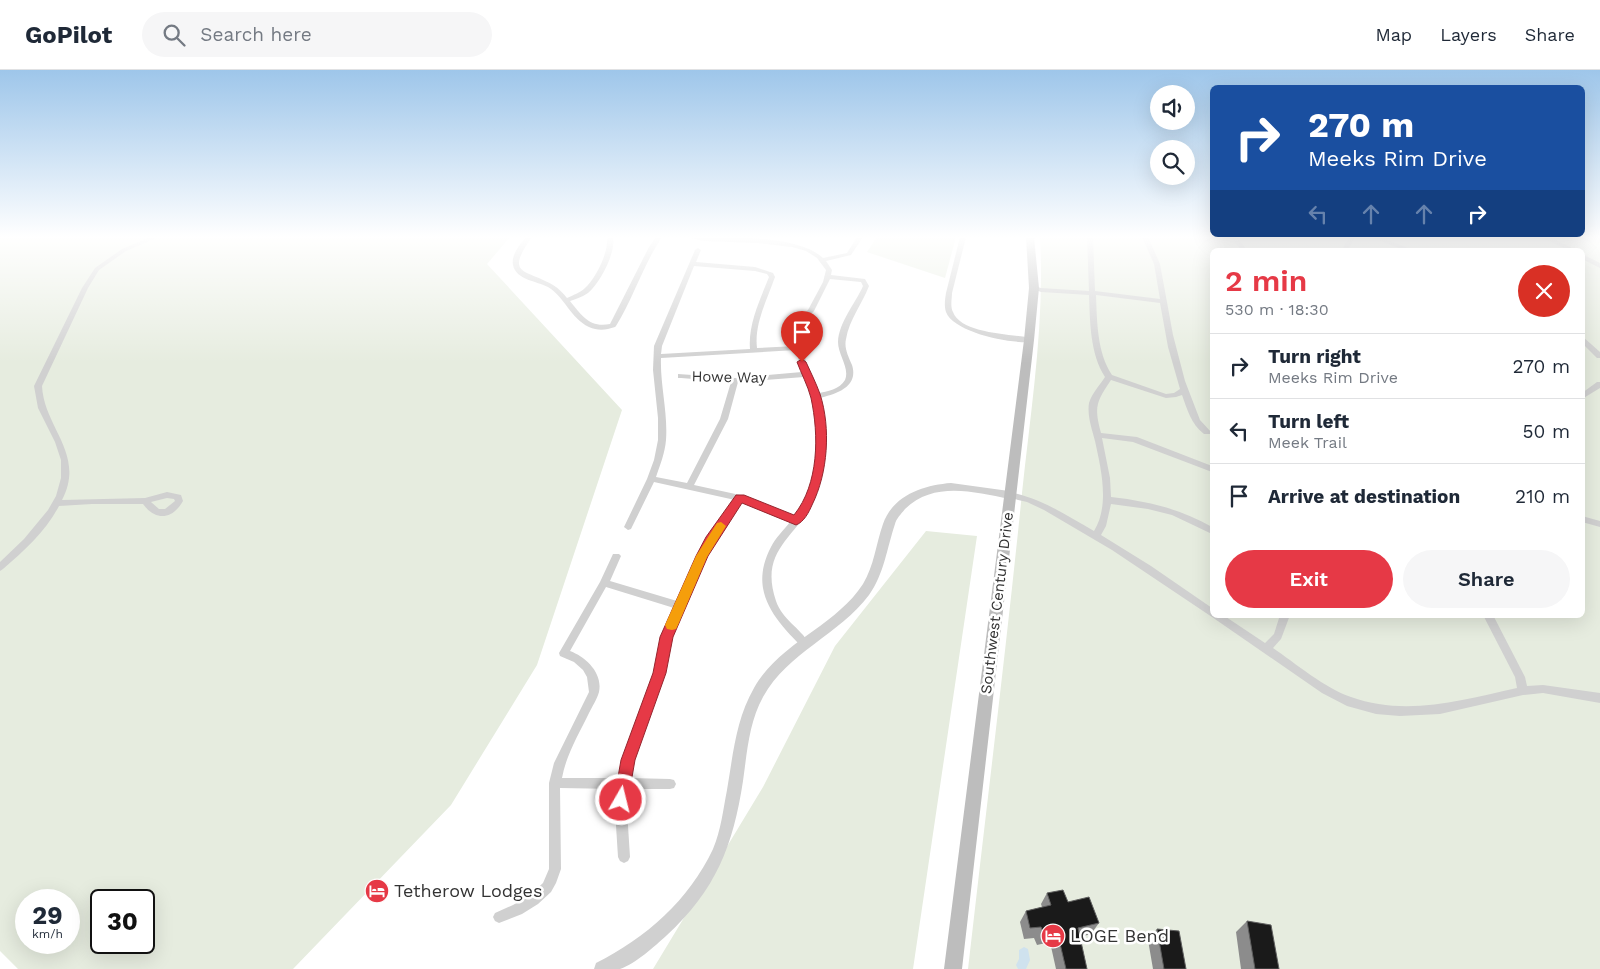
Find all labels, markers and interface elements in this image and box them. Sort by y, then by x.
search box [142,12,492,57]
text: GoPilot [25,21,112,49]
icon: search [160,21,188,49]
text: Search here [200,23,312,46]
text: Map [1375,24,1412,45]
text: Layers [1440,24,1497,45]
text: Share [1525,24,1575,45]
map controls [1150,85,1195,185]
button: sound [1150,85,1195,130]
text: 270 m [1308,104,1414,146]
icon: right [1225,105,1290,170]
button: search [1150,140,1195,185]
text: Meeks Rim Drive [1308,146,1487,171]
icon: left [1304,200,1332,228]
icon: ahead [1357,200,1385,228]
icon: ahead [1410,200,1438,228]
icon: right [1463,200,1491,228]
text: 2 min [1225,263,1307,298]
button: close [1518,265,1570,317]
text: 530 m · 18:30 [1225,300,1329,319]
pin [781,311,823,362]
icon: arrive [788,318,816,346]
text: Turn right [1268,345,1361,368]
icon: right [1225,352,1253,380]
text: 270 m [1513,355,1570,378]
street label: Howe Way [691,367,767,387]
text: Meeks Rim Drive [1268,368,1398,387]
text: Turn left [1268,410,1349,433]
icon: left [1225,417,1253,445]
text: 50 m [1523,420,1570,443]
text: Meek Trail [1268,433,1347,452]
icon: arrive [1225,482,1253,510]
text: Arrive at destination [1268,485,1460,508]
text: 210 m [1515,485,1570,508]
street label: Southwest Century Drive [977,511,1017,695]
button: Exit [1225,550,1393,608]
button: Share [1403,550,1570,608]
position arrow [594,773,646,825]
hotel icon: Tetherow Lodges [364,878,390,904]
place label: Tetherow Lodges [394,880,542,901]
speed limit sign: 30 [90,889,155,954]
text: 29 [32,901,63,930]
hotel icon: LOGE Bend [1040,923,1066,949]
place label: LOGE Bend [1070,925,1169,946]
text: km/h [32,927,63,941]

